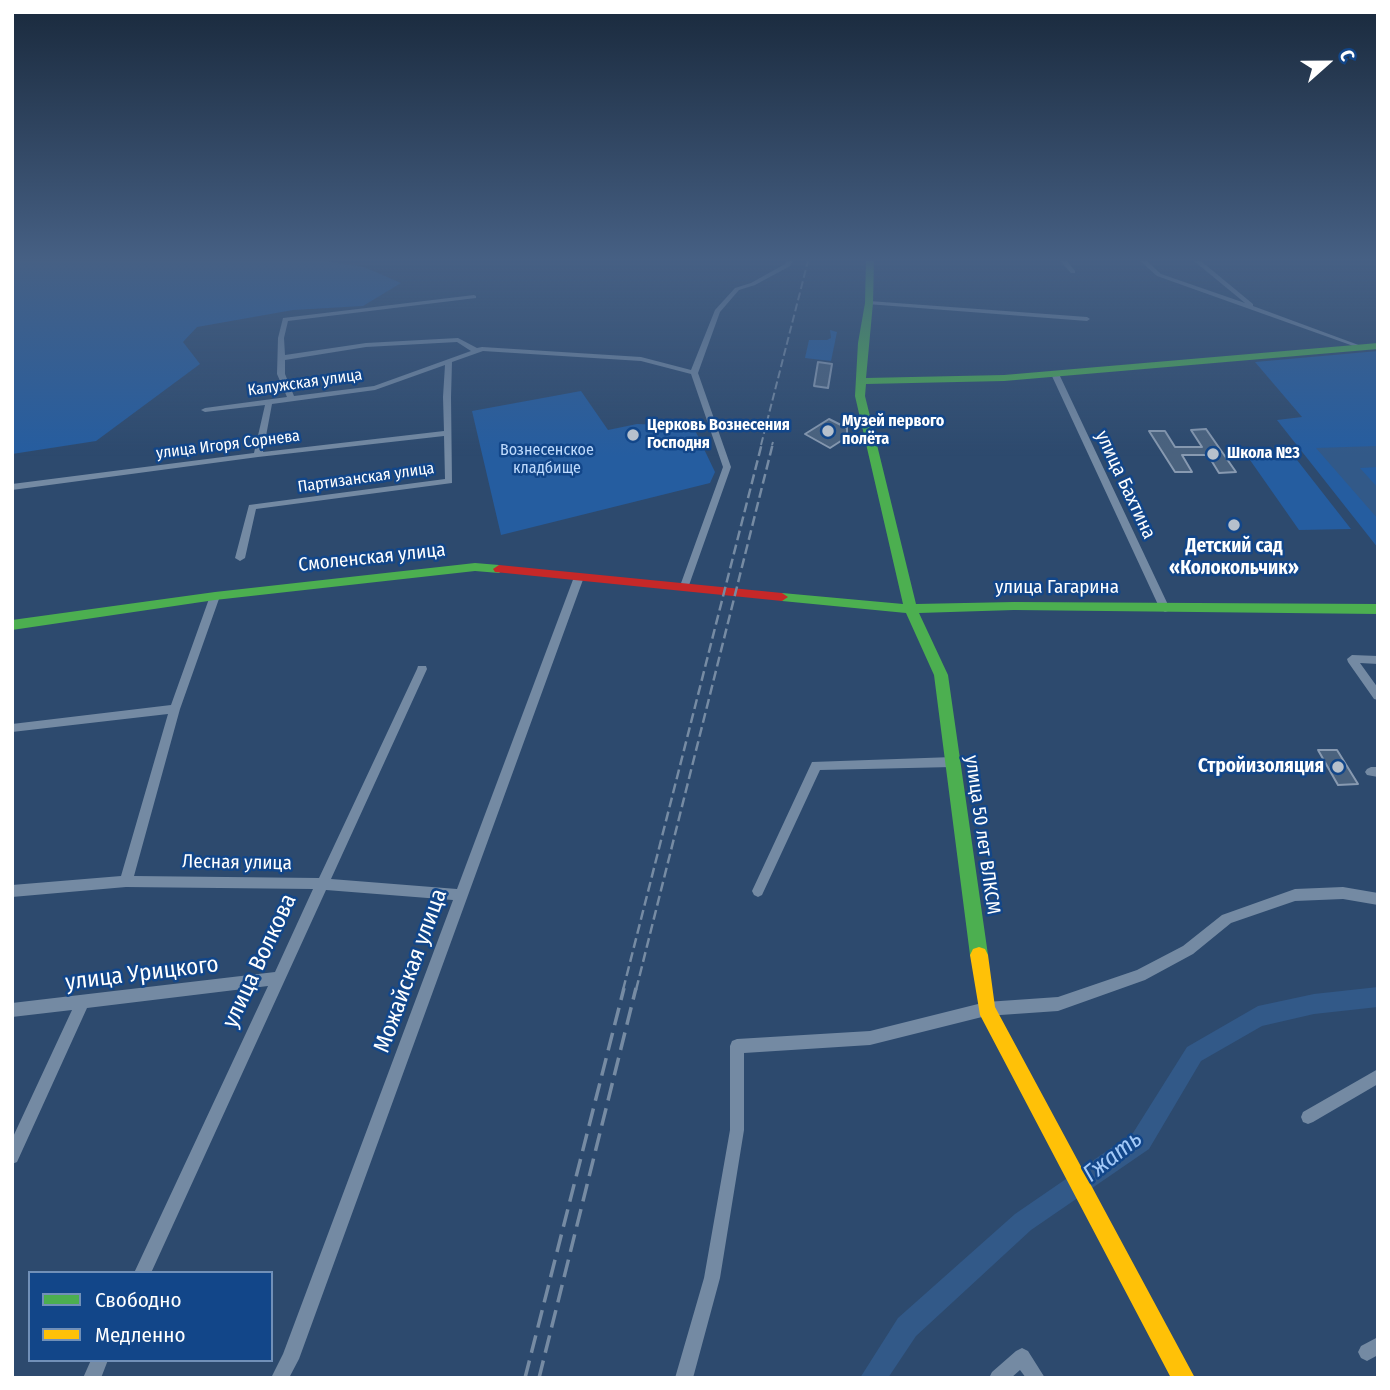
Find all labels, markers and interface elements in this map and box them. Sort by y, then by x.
north arrow [1292,28,1362,98]
text: С [1335,47,1360,64]
street label: Калужская улица [246,365,364,401]
place label: Музей первого полёта [842,412,944,450]
place label: Церковь Вознесения Господня [647,416,790,454]
marker: Музей первого полёта [820,423,836,439]
street label: улица Игоря Сорнева [155,427,301,463]
marker: Церковь Вознесения Господня [625,427,641,443]
street label: улица Бахтина [1090,427,1160,543]
park label: Вознесенское кладбище [500,441,594,479]
place label: Школа №3 [1227,444,1300,464]
marker: Школа №3 [1205,446,1221,462]
street label: Партизанская улица [296,459,436,497]
marker: Детский сад «Колокольчик» [1226,517,1242,533]
place label: Детский сад «Колокольчик» [1169,536,1299,580]
street label: Смоленская улица [297,539,447,577]
street label: улица Гагарина [995,577,1119,599]
street label: улица 50 лет ВЛКСМ [960,754,1004,916]
place label: Стройизоляция [1198,756,1324,778]
marker: Стройизоляция [1330,759,1346,775]
street label: Лесная улица [182,851,292,875]
street label: Можайская улица [369,885,453,1057]
street label: улица Волкова [217,890,303,1032]
street label: улица Урицкого [64,951,220,997]
water label: Гжать [1078,1125,1148,1189]
legend [28,1271,273,1362]
text: Свободно [95,1287,181,1313]
text: Медленно [95,1322,185,1348]

